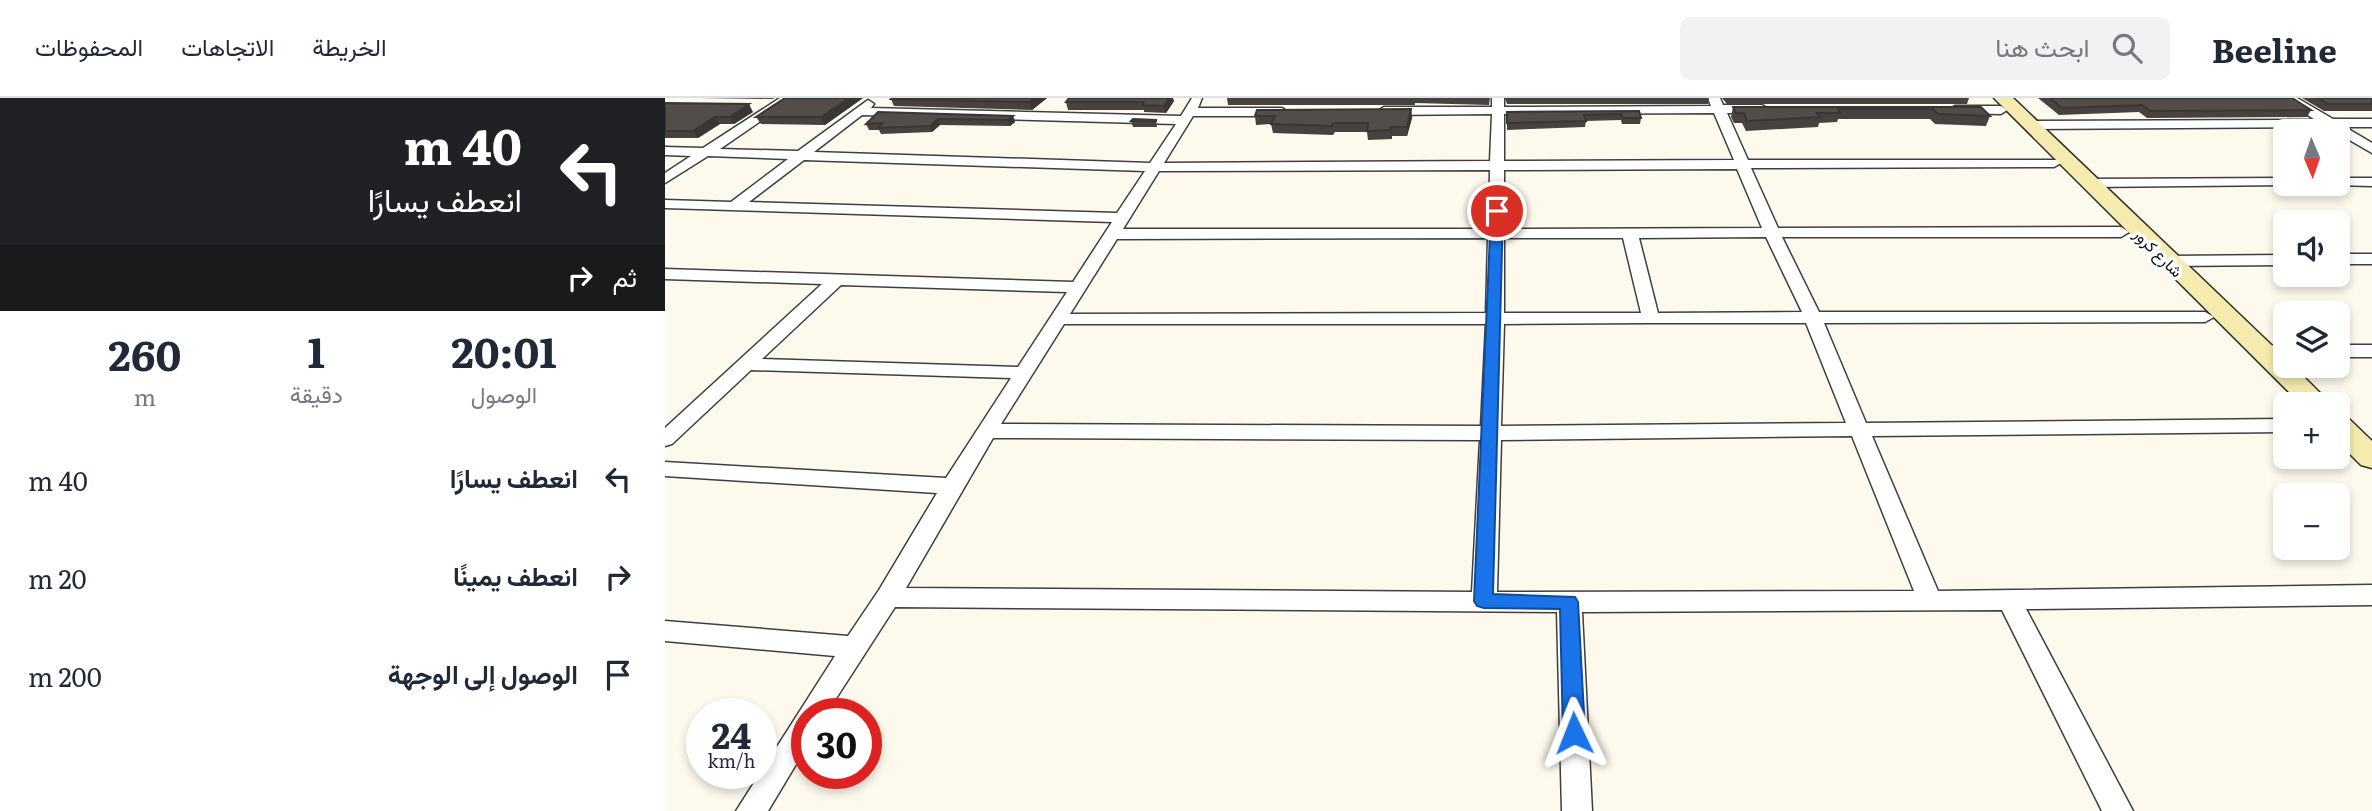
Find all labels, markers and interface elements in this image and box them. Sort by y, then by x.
search box [1680,17,2170,80]
text: Beeline [2212,24,2337,73]
text: ابحث هنا [1995,26,2090,65]
text: المحفوظات [35,28,143,63]
text: الاتجاهات [181,28,274,63]
text: الخريطة [312,28,387,63]
icon: search [2108,29,2146,67]
text: 40 m [404,107,522,180]
north arrow [2273,119,2350,196]
map controls [2273,119,2350,560]
icon: left [546,126,637,217]
text: انعطف يسارًا [368,174,522,222]
pin [1467,181,1527,241]
icon: arrive [1478,192,1516,230]
button: sound [2273,210,2350,287]
street label: شارع كرور [2128,221,2189,283]
text: ثم [613,256,637,295]
icon: right [561,259,599,297]
button: layers [2273,301,2350,378]
text: 1 [308,319,325,381]
text: 20:01 [451,319,557,381]
text: 260 [108,322,181,384]
text: دقيقة [290,376,343,410]
text: الوصول [471,376,537,410]
text: m [134,379,156,413]
button: + [2273,392,2350,469]
text: انعطف يسارًا [450,457,578,496]
text: 40 m [28,460,88,499]
icon: left [599,460,637,498]
button: − [2273,483,2350,560]
text: انعطف يمينًا [453,555,578,594]
text: 20 m [28,558,87,597]
icon: right [599,558,637,596]
text: الوصول إلى الوجهة [388,653,578,692]
text: 200 m [28,656,102,695]
icon: arrive [599,656,637,694]
position arrow [1537,696,1611,770]
speed limit sign: 30 [791,698,882,789]
text: 24 [712,708,751,760]
text: km/h [708,747,755,774]

